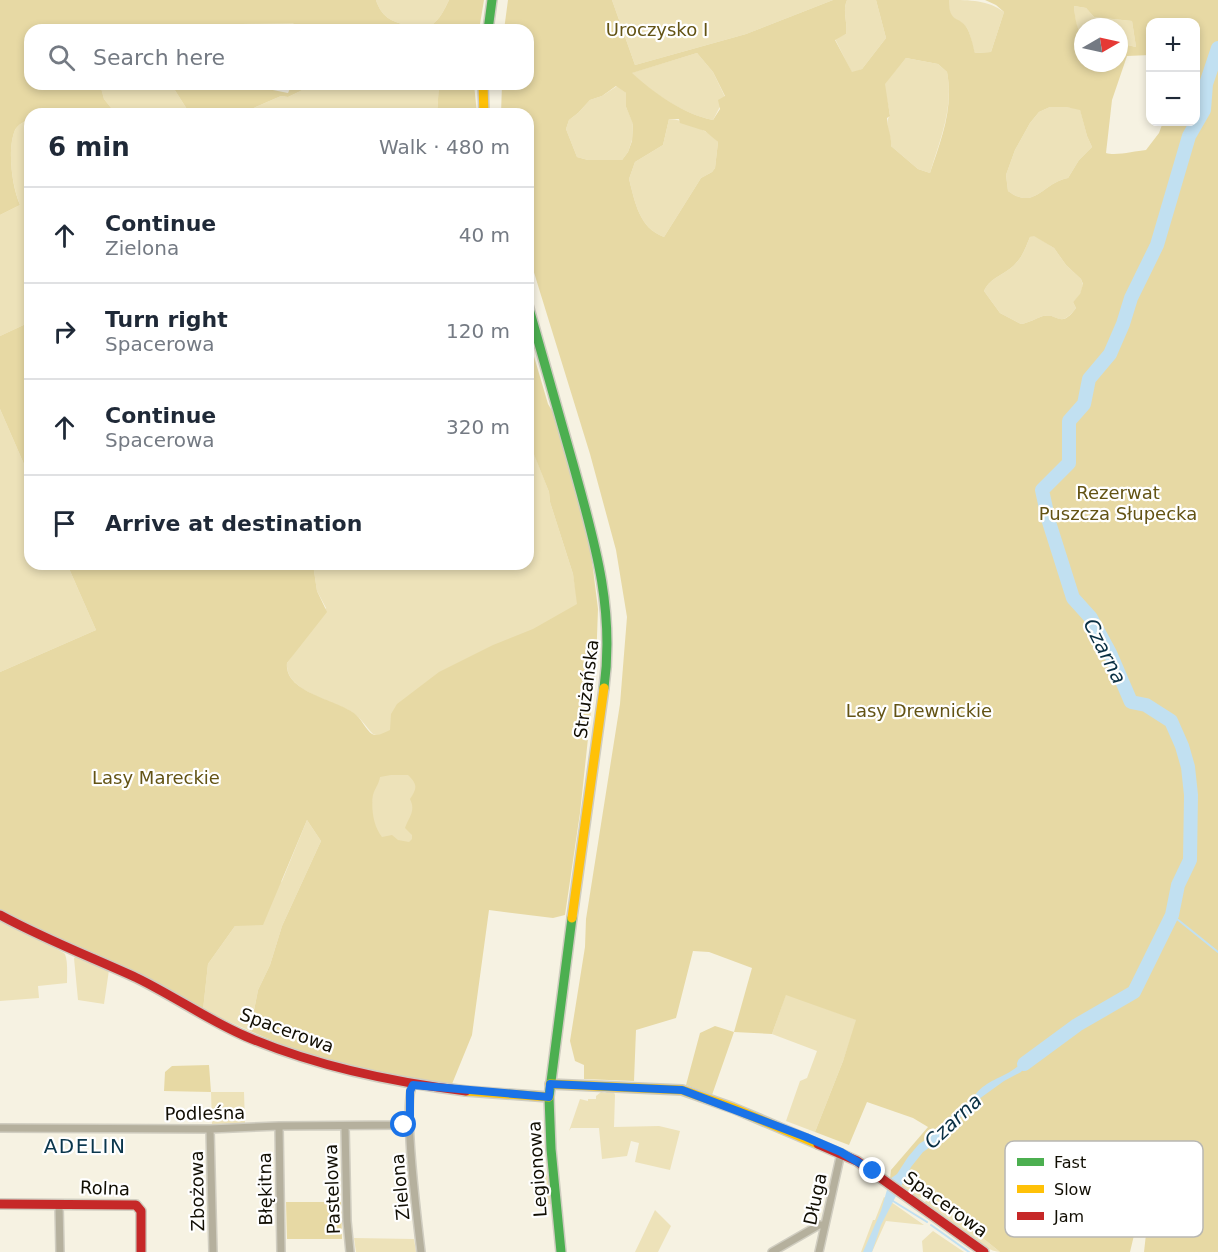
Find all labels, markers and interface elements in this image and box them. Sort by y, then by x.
north arrow [1074,18,1128,72]
map controls [1146,18,1200,126]
button: + [1146,18,1200,72]
park label: Uroczysko I [606,19,708,40]
search box [24,24,534,90]
icon: search [45,41,78,74]
text: Search here [93,45,225,70]
button: − [1146,72,1200,126]
text: 6 min [48,132,130,162]
text: Walk · 480 m [379,135,510,159]
text: Continue [105,211,216,236]
icon: ahead [48,219,81,252]
text: 40 m [459,223,510,247]
text: Zielona [105,236,179,260]
text: Turn right [105,307,228,332]
icon: right [48,315,81,348]
text: 120 m [446,319,510,343]
text: Spacerowa [105,332,215,356]
text: Continue [105,403,216,428]
icon: ahead [48,411,81,444]
text: 320 m [446,415,510,439]
text: Spacerowa [105,428,215,452]
park label: Rezerwat Puszcza Słupecka [1039,482,1197,524]
icon: arrive [48,507,81,540]
text: Arrive at destination [105,511,362,536]
water label: Czarna [1078,614,1132,688]
street label: Strużańska [570,638,602,740]
park label: Lasy Drewnickie [846,700,992,721]
park label: Lasy Mareckie [92,767,220,788]
street label: Spacerowa [237,1003,337,1057]
water label: Czarna [919,1088,987,1154]
street label: Podleśna [165,1102,245,1124]
route start [390,1111,416,1137]
street label: Legionowa [523,1120,551,1218]
district label: ADELIN [44,1134,126,1158]
legend [1005,1141,1203,1237]
street label: Pastelowa [320,1143,344,1235]
street label: Zbożowa [186,1150,208,1232]
street label: Błękitna [254,1152,276,1226]
street label: Zielona [387,1153,413,1221]
text: Fast [1054,1153,1086,1172]
route end [859,1157,885,1183]
street label: Spacerowa [900,1167,992,1241]
street label: Długa [799,1171,831,1227]
street label: Rolna [80,1177,130,1199]
text: Slow [1054,1180,1091,1199]
text: Jam [1053,1207,1084,1226]

